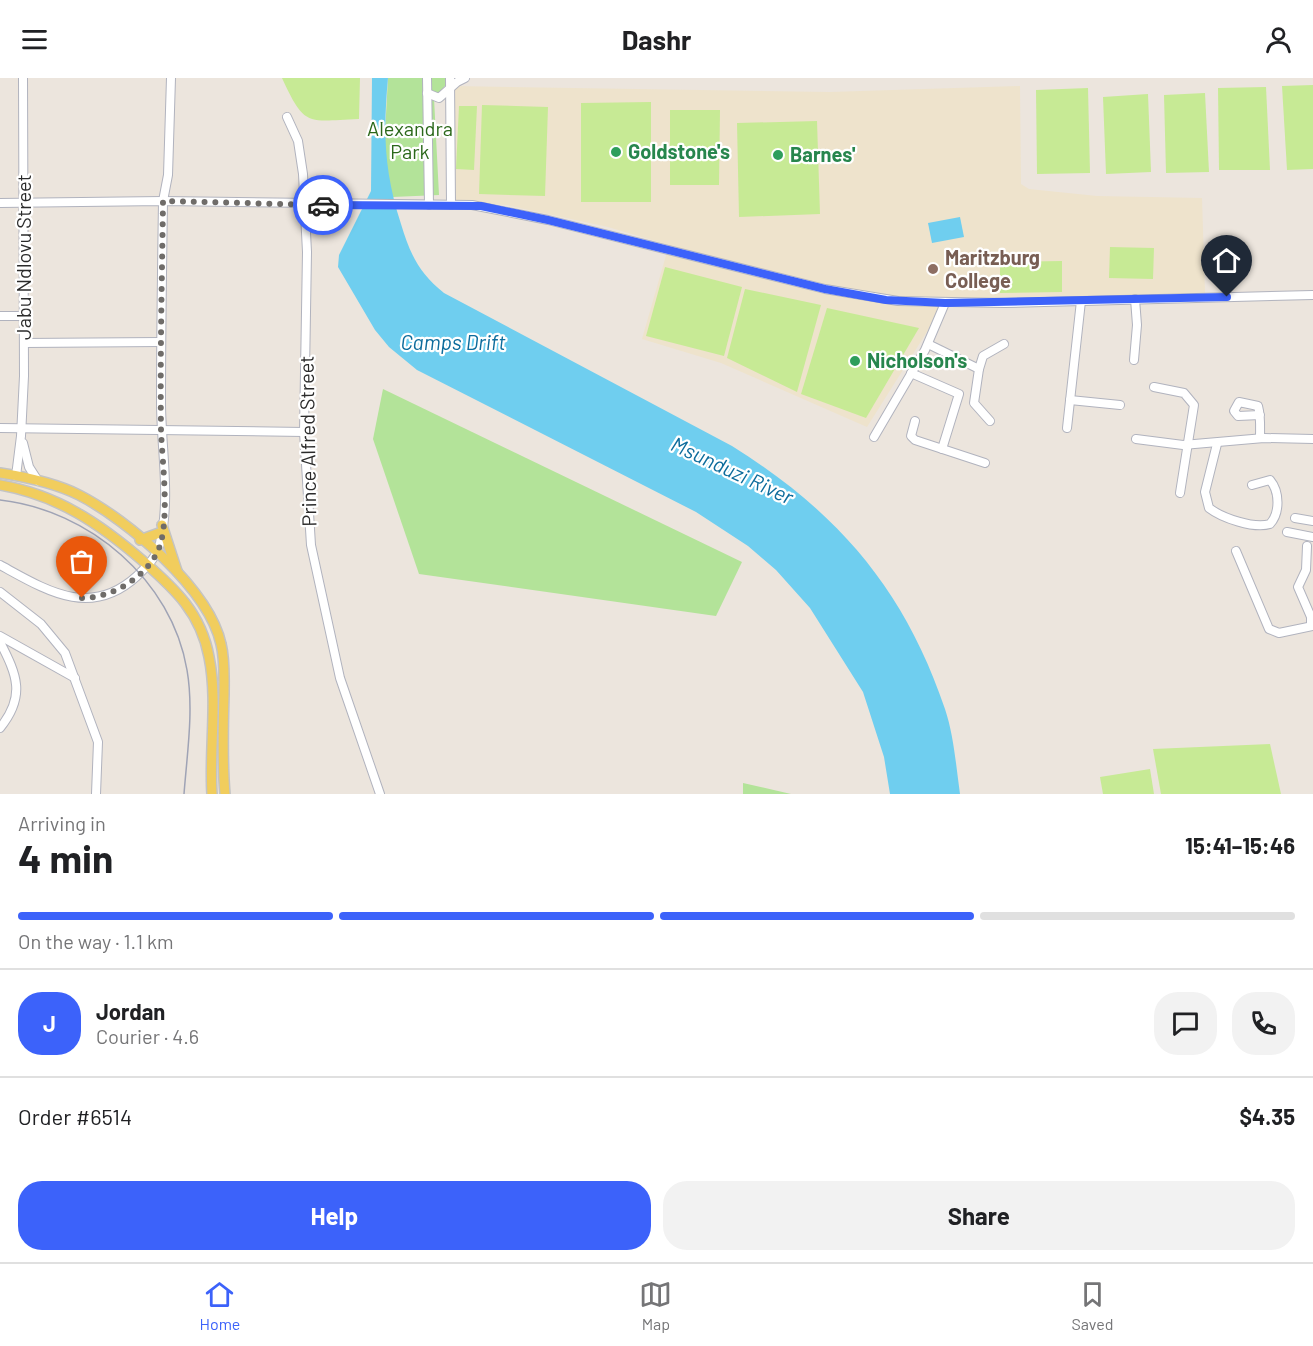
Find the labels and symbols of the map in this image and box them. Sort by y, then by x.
park label: Alexandra Park [367,116,453,163]
place label: Goldstone's [628,139,730,163]
place label: Barnes' [790,142,856,166]
marker: Goldstone's [609,145,623,159]
marker: Barnes' [771,148,785,162]
street label: Jabu Ndlovu Street [11,174,35,340]
courier [293,175,353,235]
pin [1201,235,1252,297]
place label: Maritzburg College [945,245,1040,292]
marker: Maritzburg College [926,262,940,276]
water label: Camps Drift [400,329,506,354]
place label: Nicholson's [867,348,967,372]
marker: Nicholson's [848,354,862,368]
street label: Prince Alfred Street [294,355,320,527]
water label: Msunduzi River [668,430,798,509]
pin [56,536,107,598]

